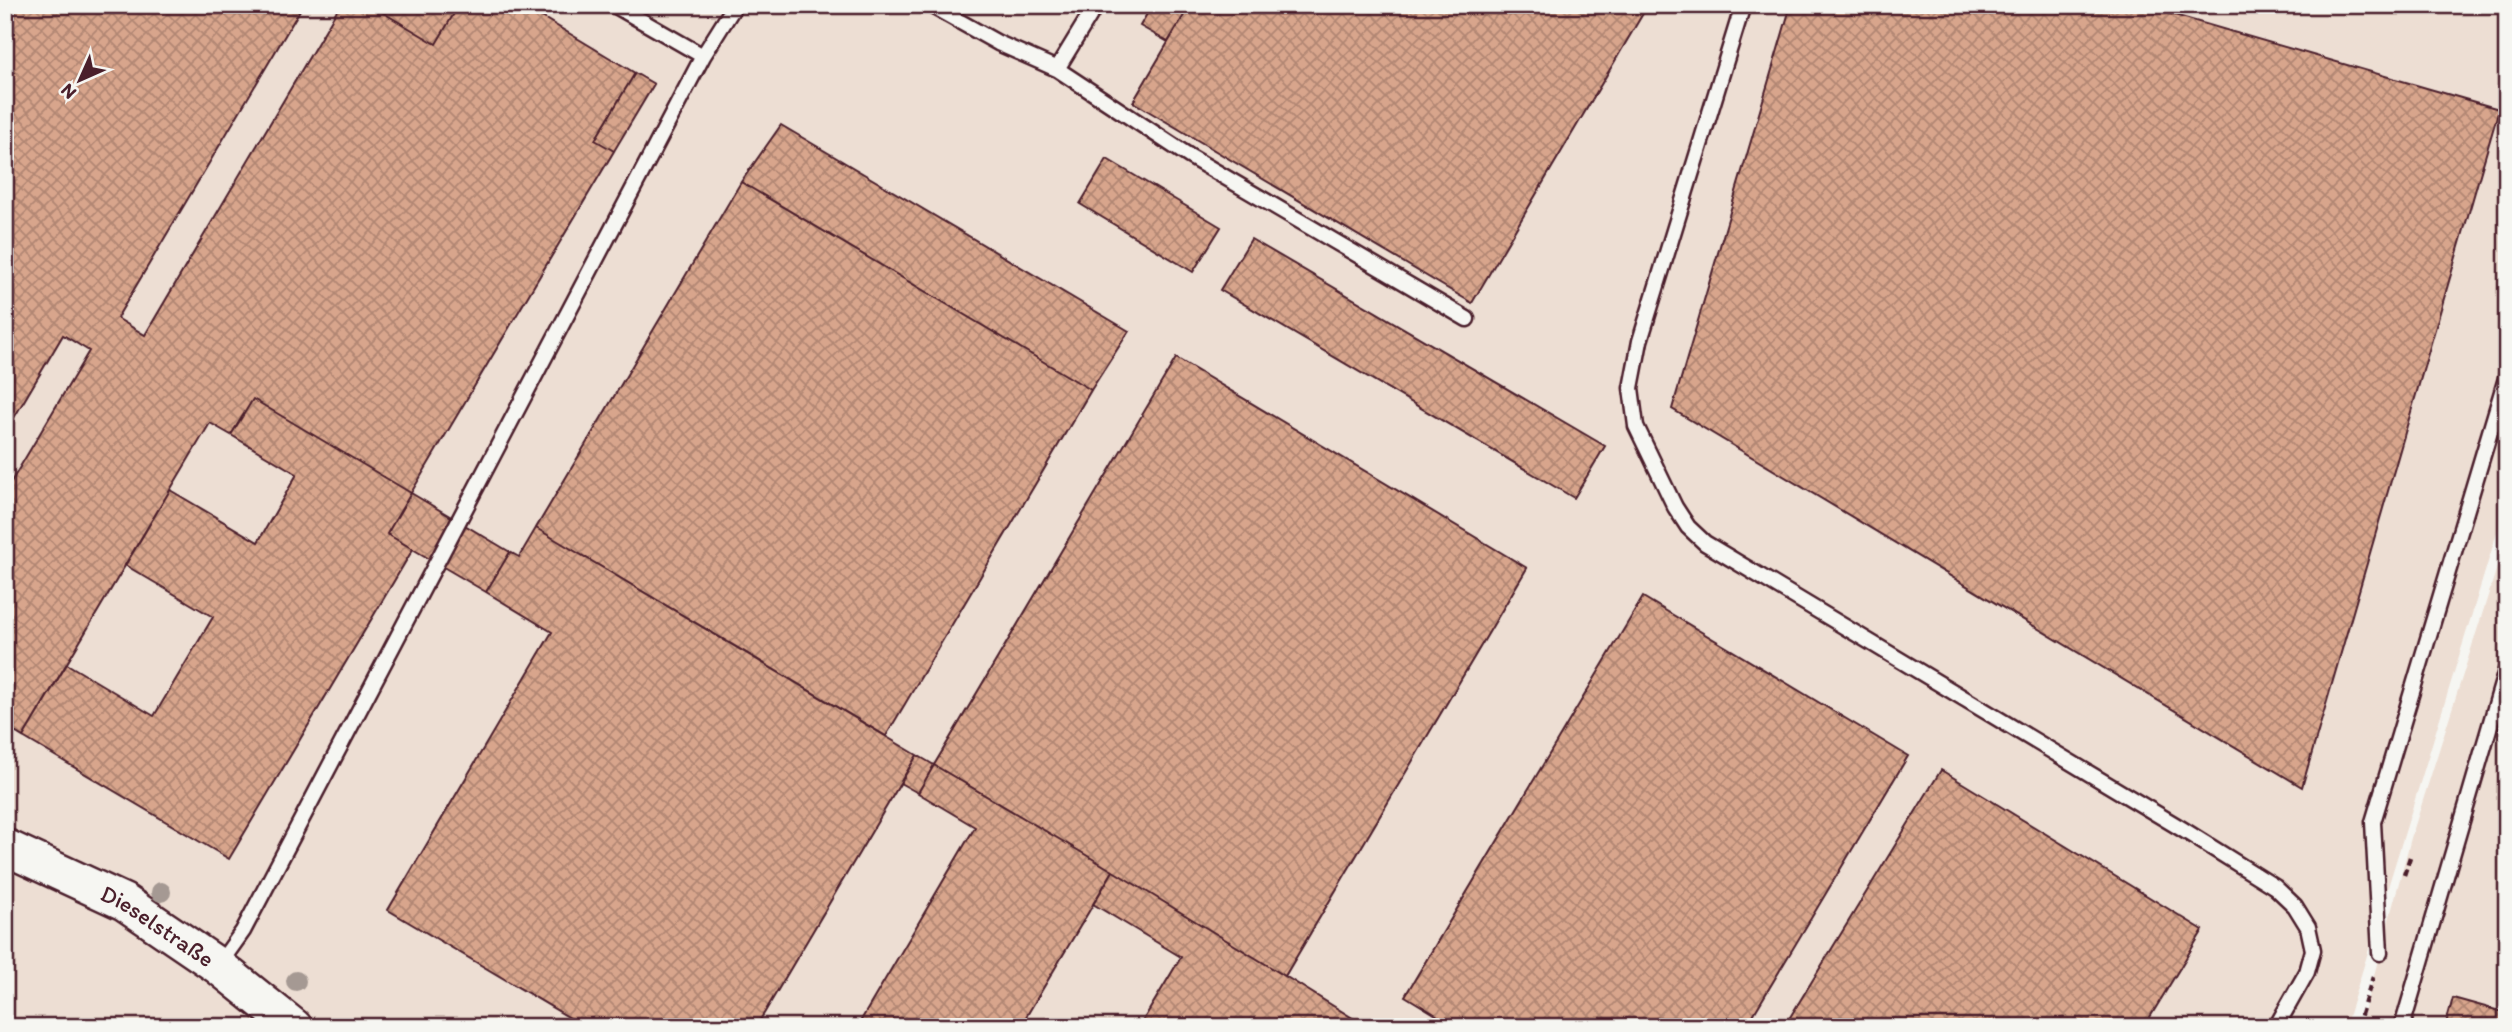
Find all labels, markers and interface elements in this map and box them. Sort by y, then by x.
north arrow [46,46,116,116]
text: N [56,79,81,104]
street label: Dieselstraße [96,878,220,973]

